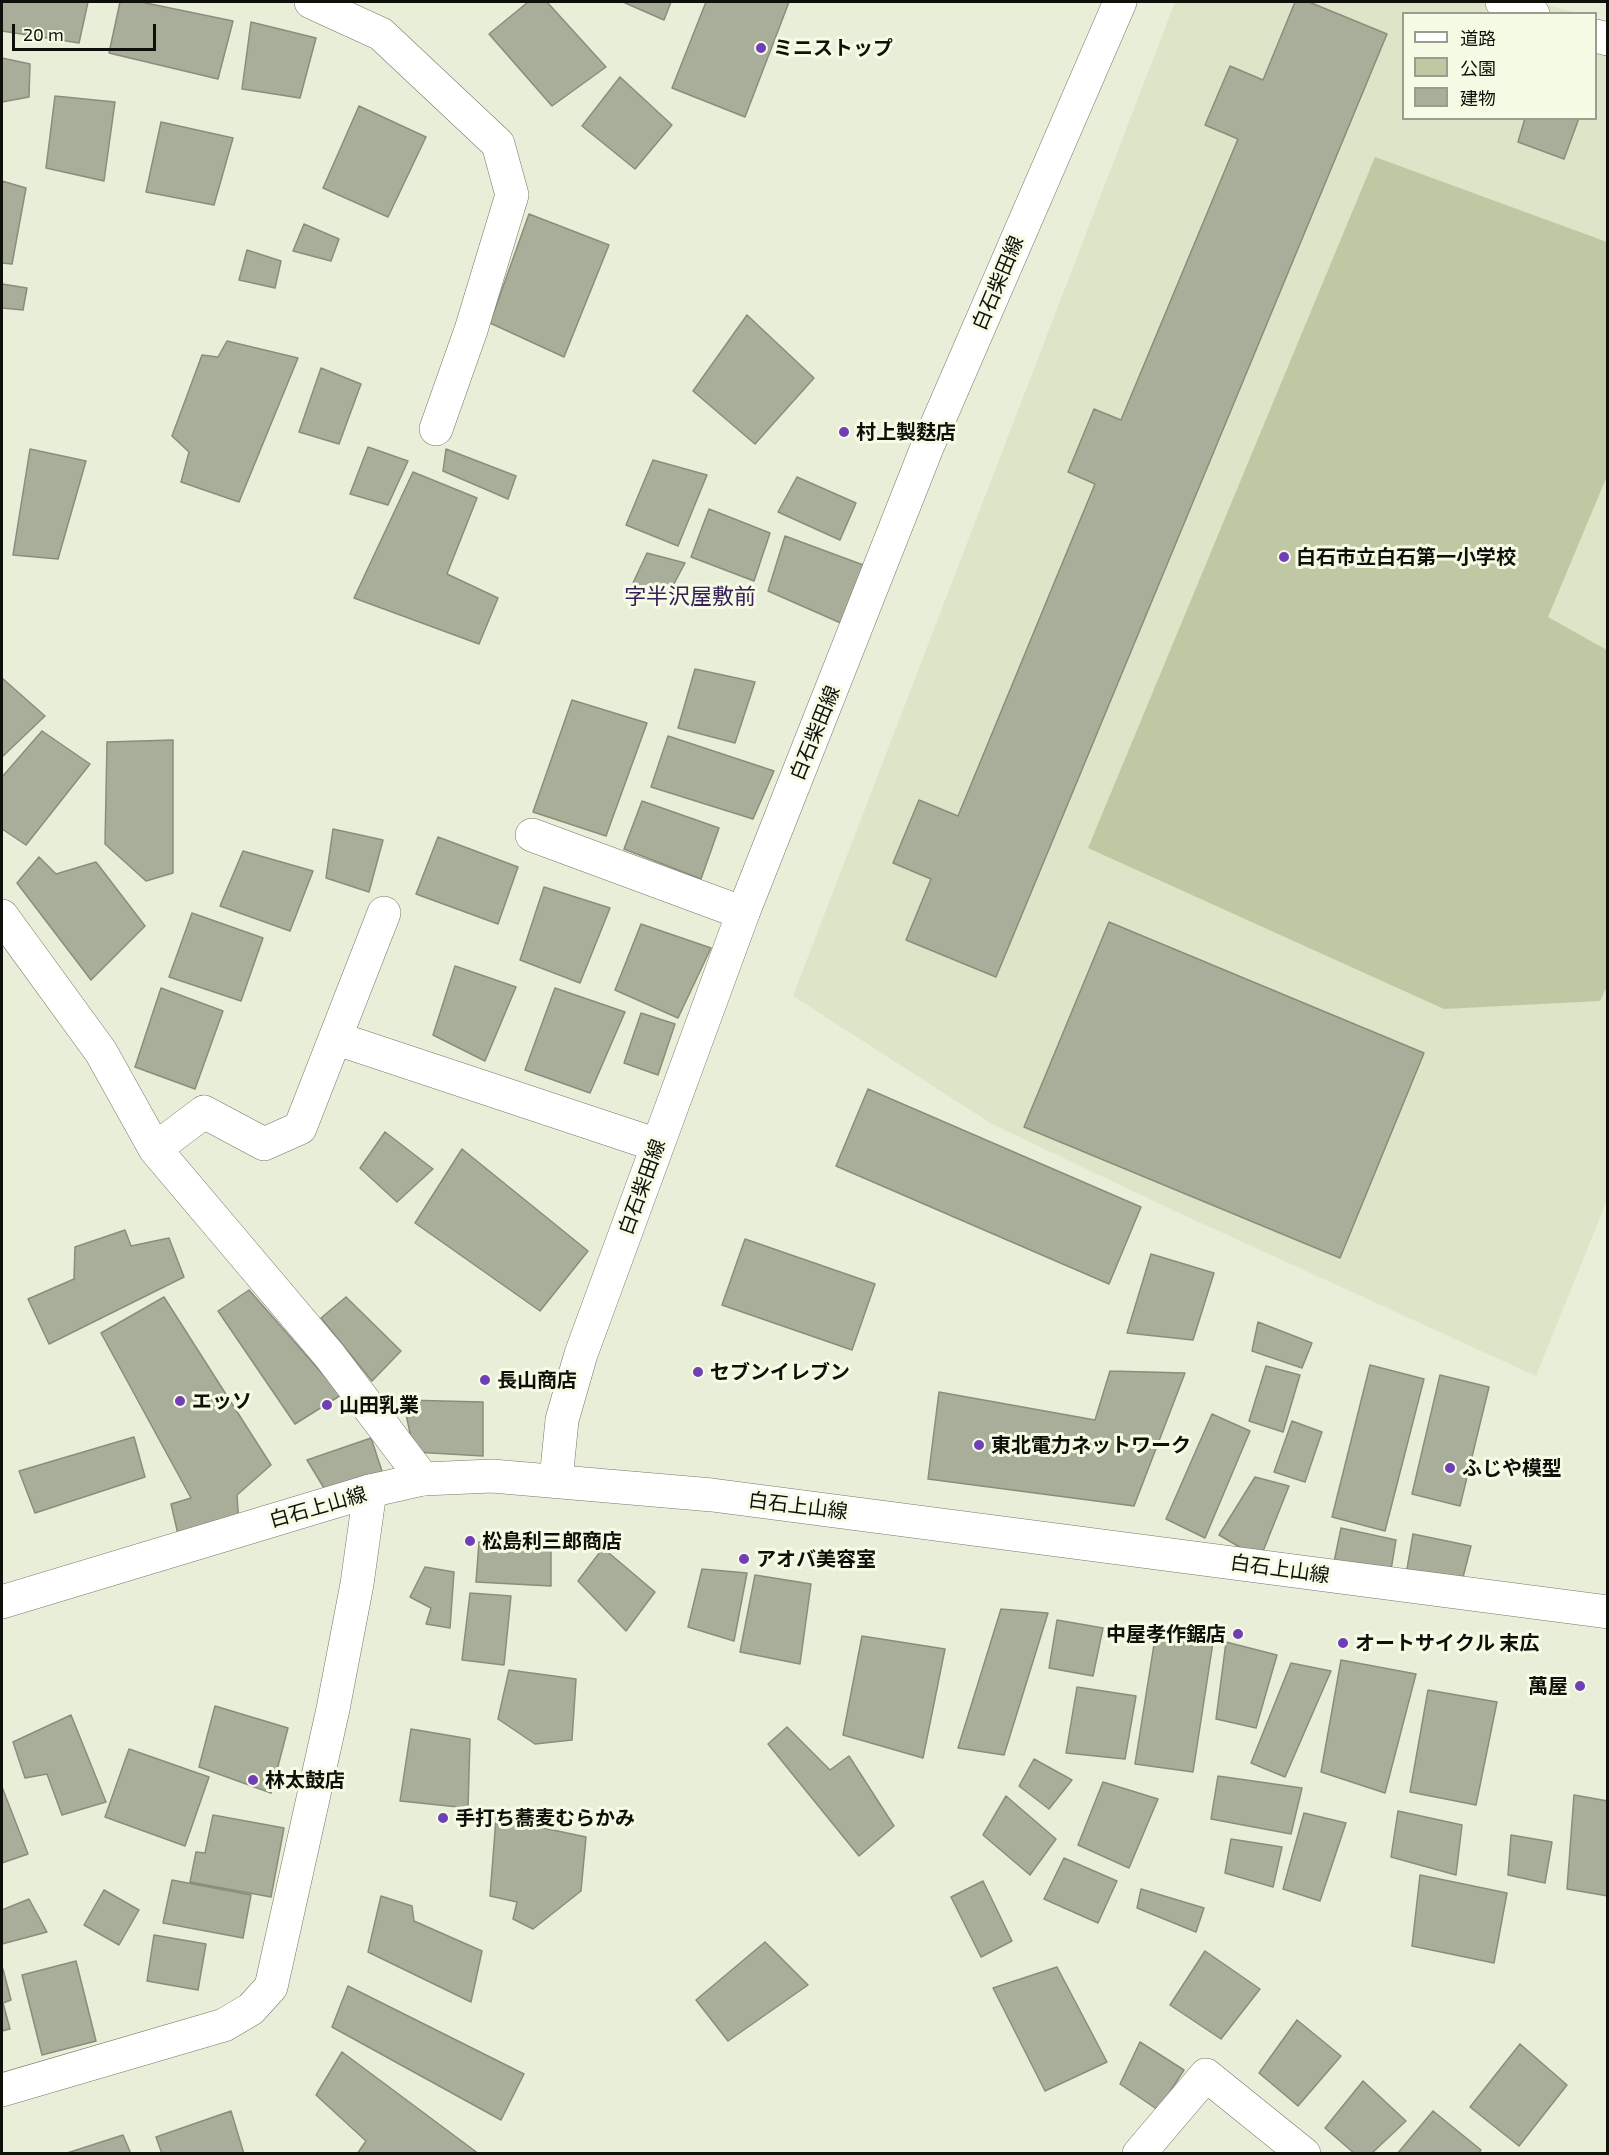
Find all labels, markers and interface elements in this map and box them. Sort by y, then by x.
scale bar [15,12,159,50]
legend [1402,12,1597,120]
text: 20 m [23,23,64,45]
text: 道路 [1460,27,1496,49]
place label: ミニストップ [773,36,893,60]
marker: ミニストップ [754,41,768,55]
text: 公園 [1460,57,1496,79]
text: 建物 [1460,87,1496,109]
street label: 白石柴田線 [967,232,1029,334]
place label: 村上製麩店 [856,420,956,444]
marker: 村上製麩店 [837,425,851,439]
place label: 白石市立白石第一小学校 [1296,545,1516,569]
marker: 白石市立白石第一小学校 [1277,550,1291,564]
district label: 字半沢屋敷前 [624,584,756,610]
street label: 白石柴田線 [785,682,845,784]
street label: 白石柴田線 [614,1136,670,1238]
place label: セブンイレブン [710,1360,850,1384]
marker: セブンイレブン [691,1365,705,1379]
place label: 長山商店 [497,1368,577,1392]
marker: 長山商店 [478,1373,492,1387]
place label: エッソ [192,1389,252,1413]
place label: 山田乳業 [339,1393,419,1417]
marker: エッソ [173,1394,187,1408]
marker: 山田乳業 [320,1398,334,1412]
place label: 東北電力ネットワーク [991,1433,1191,1457]
marker: 東北電力ネットワーク [972,1438,986,1452]
place label: ふじや模型 [1462,1456,1562,1480]
marker: ふじや模型 [1443,1461,1457,1475]
street label: 白石上山線 [267,1482,369,1532]
street label: 白石上山線 [747,1488,849,1524]
place label: 松島利三郎商店 [482,1529,622,1553]
marker: 松島利三郎商店 [463,1534,477,1548]
place label: アオバ美容室 [756,1547,876,1571]
street label: 白石上山線 [1229,1550,1331,1588]
marker: アオバ美容室 [737,1552,751,1566]
place label: 中屋孝作鋸店 [1106,1622,1226,1646]
marker: 中屋孝作鋸店 [1231,1627,1245,1641]
place label: オートサイクル 末広 [1355,1631,1539,1655]
marker: オートサイクル 末広 [1336,1636,1350,1650]
place label: 萬屋 [1528,1674,1568,1698]
marker: 萬屋 [1573,1679,1587,1693]
place label: 林太鼓店 [265,1768,345,1792]
marker: 林太鼓店 [246,1773,260,1787]
place label: 手打ち蕎麦むらかみ [455,1806,635,1830]
marker: 手打ち蕎麦むらかみ [436,1811,450,1825]

